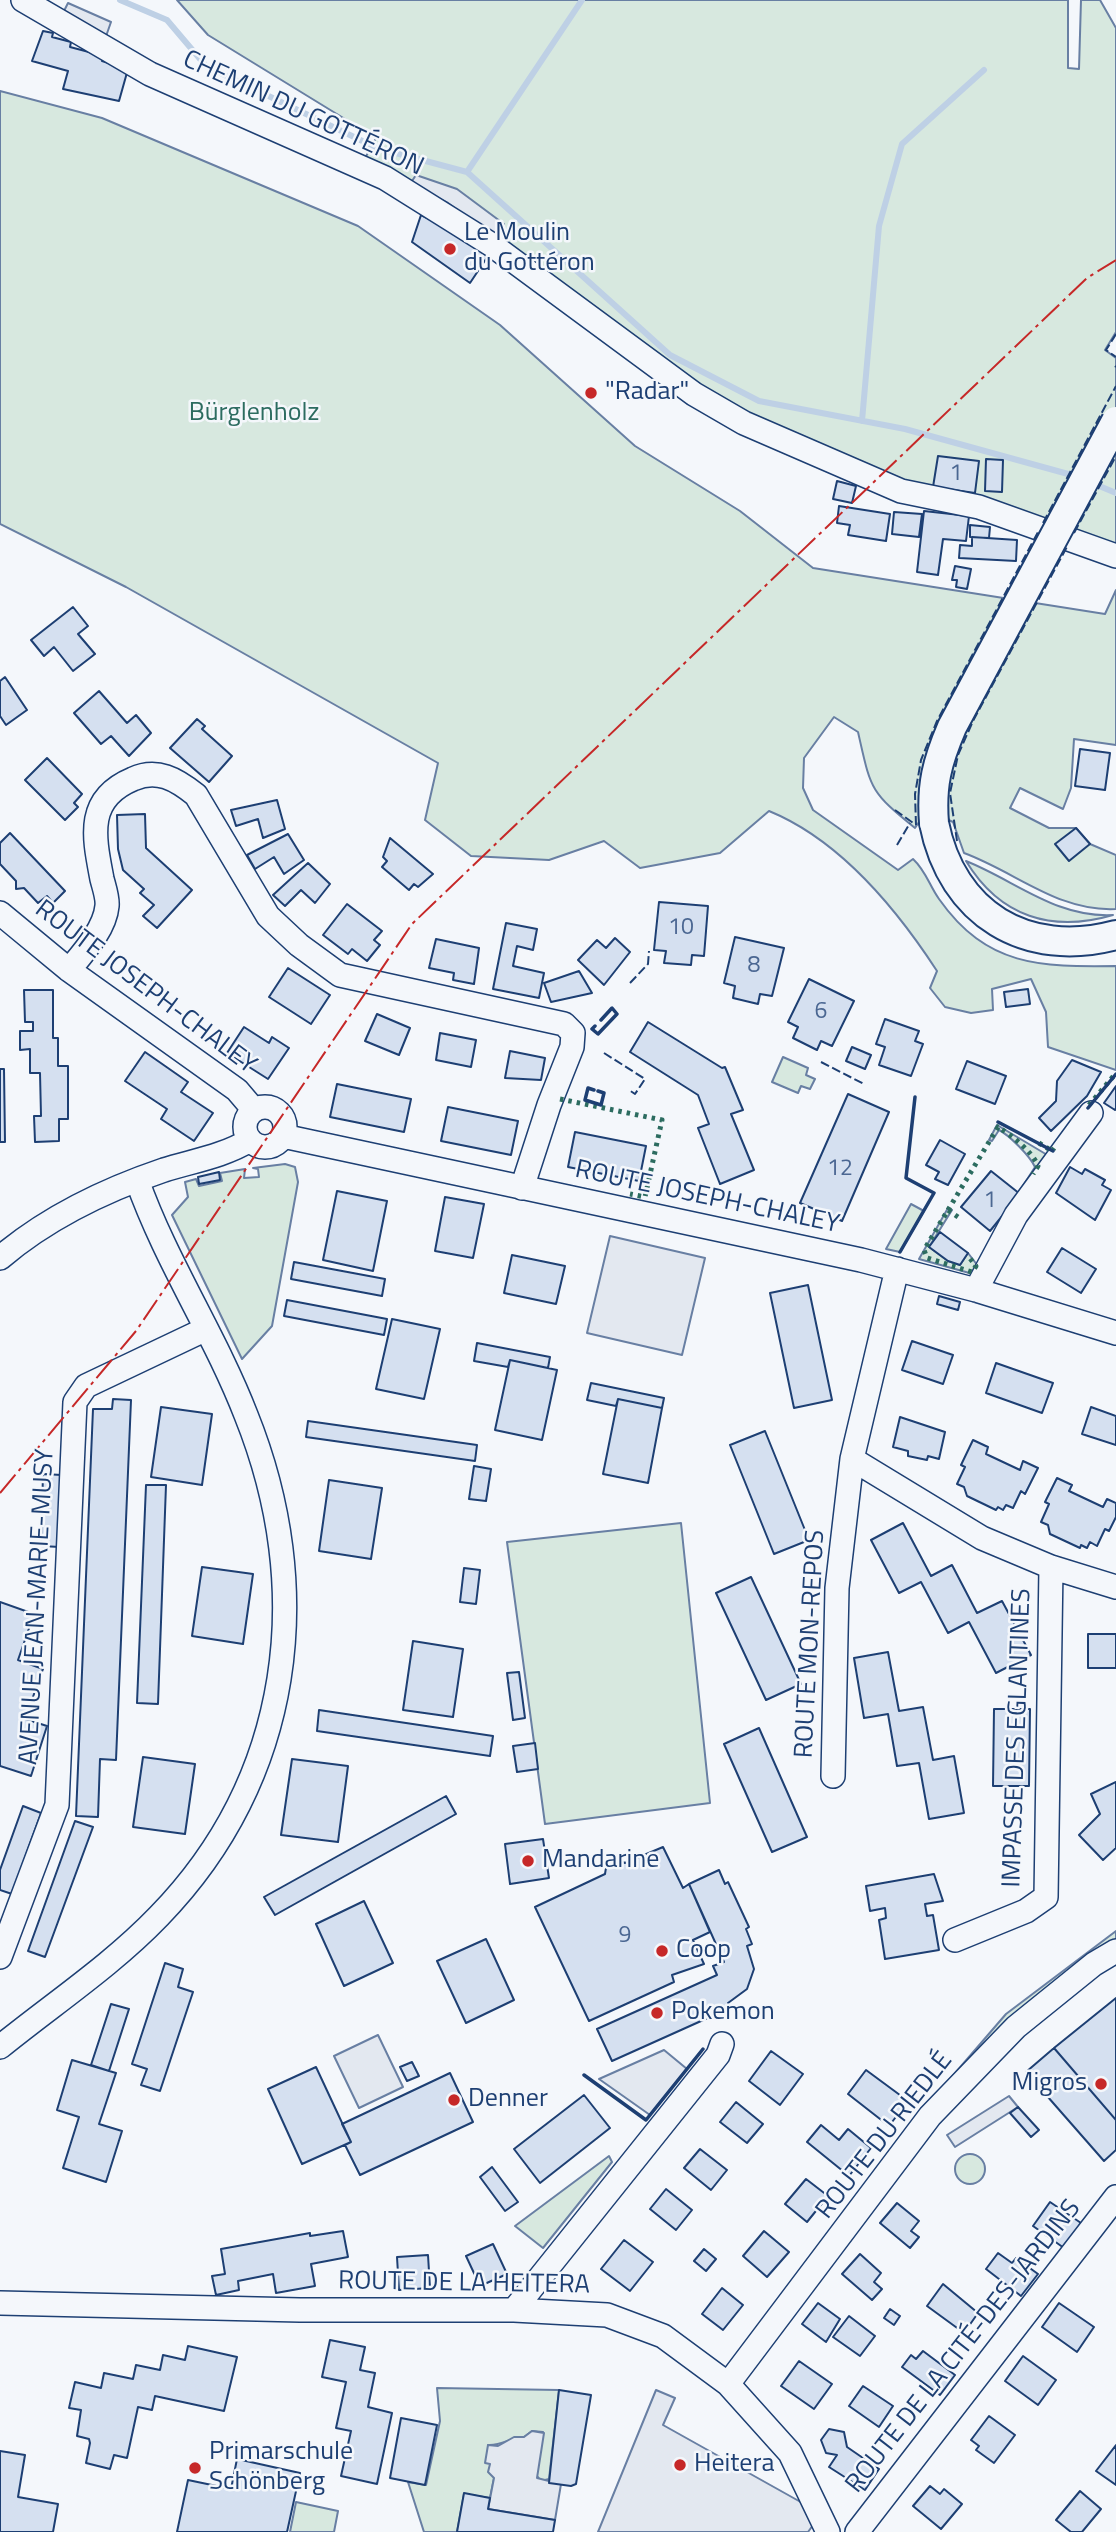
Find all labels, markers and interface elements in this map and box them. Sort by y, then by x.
street label: CHEMIN DU GOTTÉRON [178,45,428,183]
place label: Le Moulin du Gottéron [464,218,595,280]
marker: Le Moulin du Gottéron [442,241,458,257]
place label: "Radar" [605,377,689,409]
marker: "Radar" [583,385,599,401]
park label: Bürglenholz [189,398,319,430]
house number: 1 [950,460,962,488]
street label: ROUTE JOSEPH-CHALEY [28,895,262,1081]
house number: 10 [668,914,694,942]
house number: 8 [748,952,760,980]
house number: 6 [815,998,827,1026]
street label: ROUTE JOSEPH-CHALEY [572,1155,842,1241]
house number: 12 [827,1155,853,1183]
house number: 1 [984,1187,996,1215]
street label: AVENUE JEAN-MARIE-MUSY [14,1448,62,1766]
street label: ROUTE MON-REPOS [789,1529,833,1759]
street label: IMPASSE DES EGLANTINES [997,1588,1039,1888]
place label: Mandarine [542,1845,659,1877]
marker: Mandarine [520,1853,536,1869]
house number: 9 [619,1922,631,1950]
place label: Coop [676,1935,731,1967]
marker: Coop [654,1943,670,1959]
place label: Pokemon [671,1997,775,2029]
marker: Pokemon [649,2005,665,2021]
street label: ROUTE DU RIEDLÉ [810,2046,960,2226]
place label: Migros [1012,2068,1087,2100]
marker: Migros [1093,2076,1109,2092]
place label: Denner [468,2084,548,2116]
marker: Denner [446,2092,462,2108]
street label: ROUTE DE LA CITÉ-DES-JARDINS [840,2194,1088,2500]
street label: ROUTE DE LA HEITERA [338,2266,590,2302]
place label: Primarschule Schönberg [209,2437,353,2498]
place label: Heitera [694,2449,775,2481]
marker: Heitera [672,2457,688,2473]
marker: Primarschule Schönberg [187,2460,203,2476]

